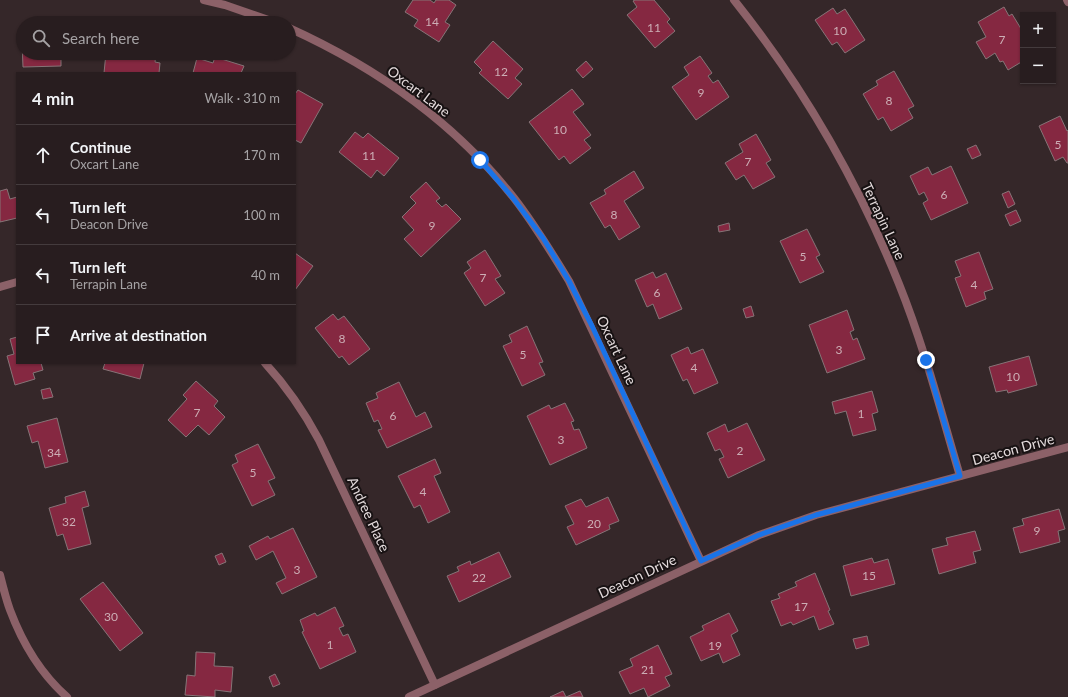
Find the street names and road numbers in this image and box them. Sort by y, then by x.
street label: Oxcart Lane [384,62,454,120]
street label: Terrapin Lane [859,180,909,262]
street label: Oxcart Lane [594,313,640,387]
street label: Deacon Drive [970,430,1056,468]
street label: Andree Place [344,474,394,554]
street label: Deacon Drive [595,551,679,601]

